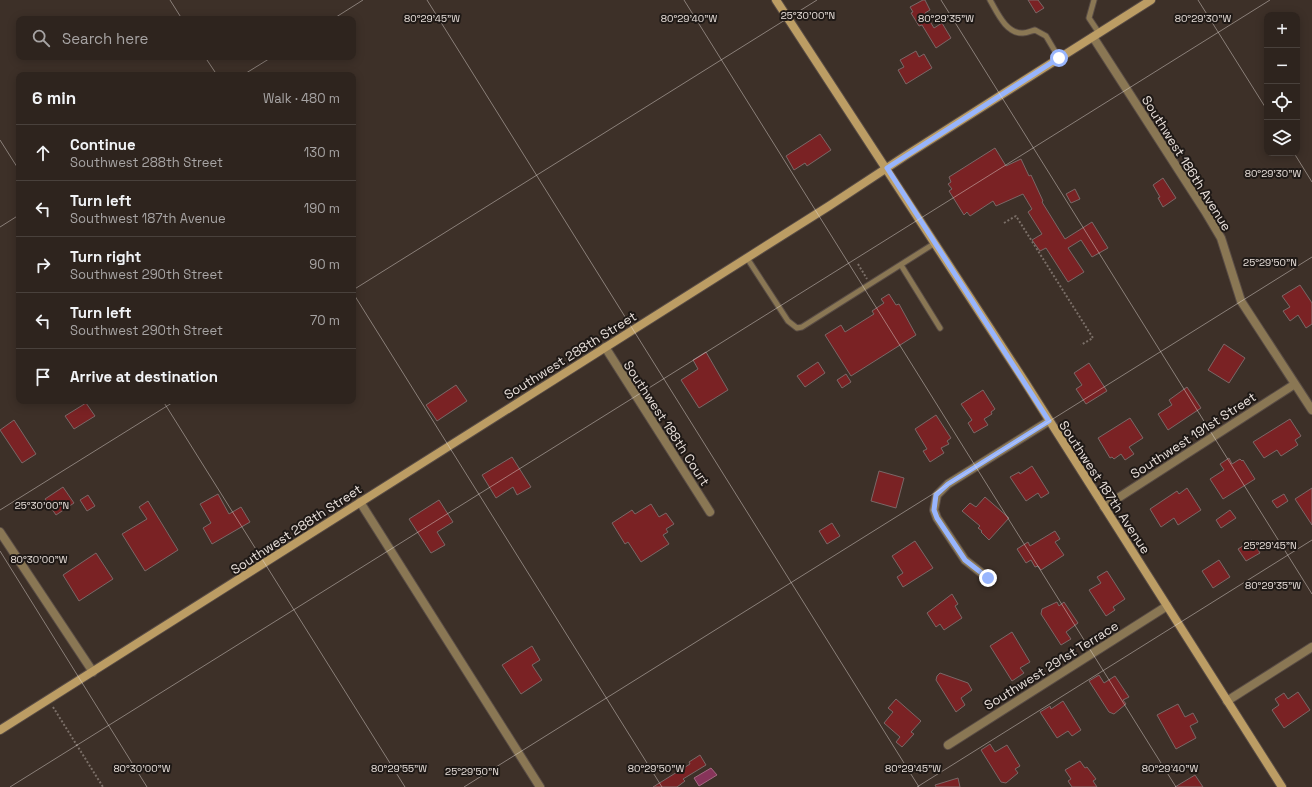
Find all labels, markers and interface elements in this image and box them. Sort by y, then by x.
text: 25°30'00"N [781,9,835,22]
text: 80°29'45"W [404,12,460,25]
text: 80°29'40"W [661,12,717,25]
text: 80°29'35"W [918,12,974,25]
text: 80°29'30"W [1175,12,1232,25]
map controls [1264,12,1300,156]
button: + [1264,12,1300,48]
search box [16,16,356,60]
icon: search [30,27,52,49]
text: Search here [62,29,148,48]
button: − [1264,48,1300,84]
route start [1050,49,1068,67]
button: locate [1264,84,1300,120]
text: 6 min [32,87,76,109]
text: Walk · 480 m [263,90,340,107]
street label: Southwest 186th Avenue [1138,92,1235,234]
button: layers [1264,120,1300,156]
text: Continue [70,135,136,154]
icon: ahead [32,142,54,164]
text: 130 m [304,144,340,161]
text: Southwest 288th Street [70,154,223,171]
text: 80°29'30"W [1245,167,1302,180]
text: Turn left [70,191,132,210]
icon: left [32,198,54,220]
text: 190 m [304,200,340,217]
text: Southwest 187th Avenue [70,210,226,227]
text: Turn right [70,247,141,266]
icon: right [32,254,54,276]
text: 90 m [309,256,340,273]
text: 25°29'50"N [1243,256,1297,269]
text: Southwest 290th Street [70,266,223,283]
text: Turn left [70,303,132,322]
street label: Southwest 288th Street [501,308,640,403]
icon: left [32,310,54,332]
text: 70 m [310,312,340,329]
text: Southwest 290th Street [70,322,223,339]
street label: Southwest 188th Court [620,357,713,489]
icon: arrive [32,366,54,388]
text: Arrive at destination [70,367,218,386]
street label: Southwest 191st Street [1127,388,1259,482]
street label: Southwest 187th Avenue [1055,417,1154,557]
street label: Southwest 288th Street [228,481,365,578]
text: 25°30'00"N [15,499,69,512]
text: 25°29'45"N [1243,539,1297,552]
text: 80°30'00"W [10,553,68,566]
route end [979,569,997,587]
text: 80°29'35"W [1245,579,1301,592]
street label: Southwest 291st Terrace [981,617,1122,714]
text: 80°30'00"W [113,762,171,775]
text: 80°29'55"W [371,762,427,775]
text: 80°29'50"W [628,762,684,775]
text: 80°29'45"W [885,762,941,775]
text: 80°29'40"W [1142,762,1198,775]
text: 25°29'50"N [445,765,499,778]

